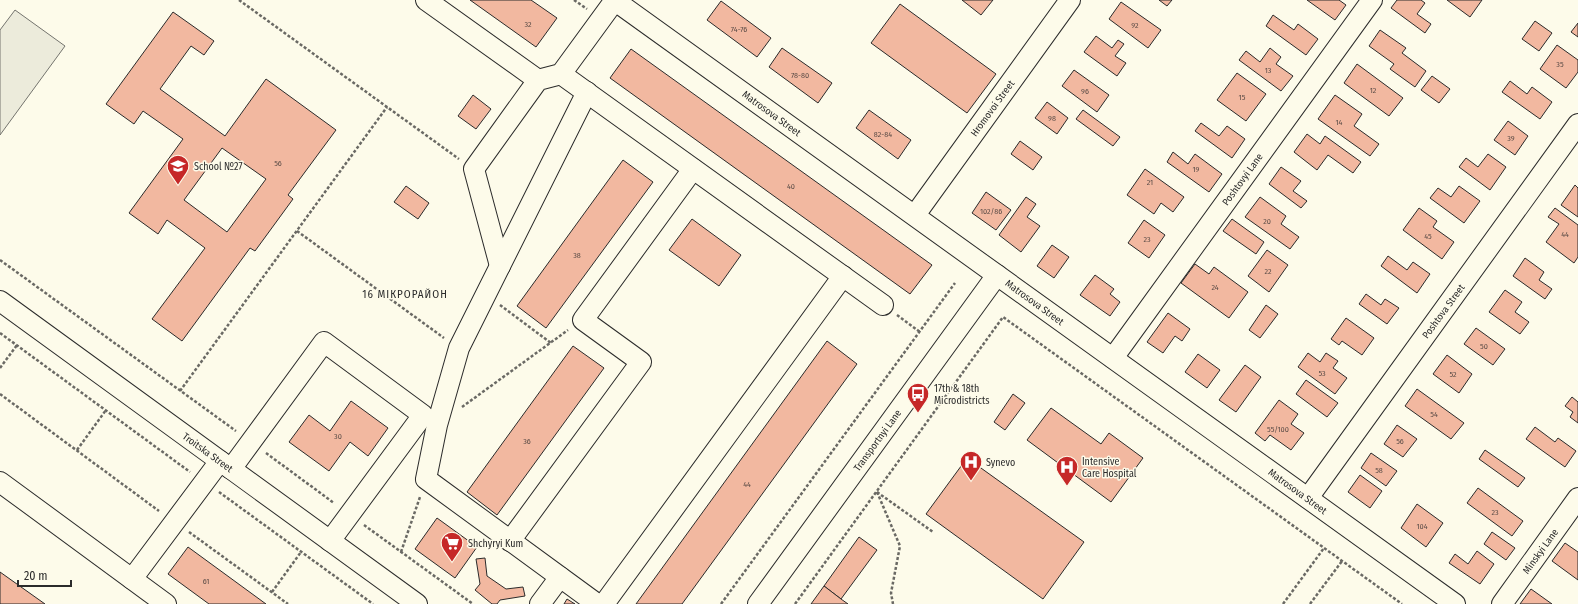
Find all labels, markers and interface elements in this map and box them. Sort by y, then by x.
house number: 32 [524,20,532,29]
house number: 92 [1131,21,1139,30]
house number: 74-76 [731,25,747,34]
house number: 35 [1556,60,1564,69]
house number: 13 [1265,66,1272,75]
house number: 78-80 [791,71,809,80]
street label: Hromovoi Street [968,78,1018,139]
house number: 12 [1370,86,1377,95]
house number: 96 [1081,87,1089,96]
street label: Matrosova Street [740,89,804,139]
house number: 15 [1239,93,1246,102]
house number: 98 [1048,114,1056,123]
house number: 14 [1336,118,1343,127]
house number: 82-84 [874,130,892,139]
house number: 39 [1507,134,1515,143]
street label: Poshtovyi Lane [1220,151,1266,208]
school or university icon: School №27 [165,153,191,186]
house number: 56 [274,159,282,168]
place label: School №27 [194,161,242,173]
house number: 19 [1192,165,1200,174]
house number: 21 [1147,178,1153,187]
house number: 40 [787,182,795,191]
house number: 102/86 [980,207,1002,216]
house number: 20 [1263,217,1271,226]
house number: 44 [1561,230,1569,239]
house number: 45 [1424,232,1432,241]
house number: 23 [1143,235,1151,244]
house number: 38 [573,251,581,260]
house number: 22 [1264,267,1272,276]
street label: Matrosova Street [1003,278,1067,328]
street label: Poshtova Street [1420,281,1468,341]
house number: 24 [1211,283,1219,292]
district label: 16 МІКРОРАЙОН [362,288,448,301]
house number: 50 [1480,342,1488,351]
house number: 53 [1318,369,1326,378]
house number: 52 [1449,370,1457,379]
bus stop icon: 17th & 18th Microdistricts [905,381,931,414]
place label: 17th & 18th Microdistricts [934,383,990,407]
street label: Transportnyi Lane [851,407,904,474]
house number: 54 [1430,410,1438,419]
house number: 55/100 [1267,425,1289,434]
street label: Troitska Street [180,431,235,475]
house number: 30 [334,432,342,441]
house number: 36 [523,437,531,446]
house number: 56 [1396,437,1404,446]
hospital icon: Synevo [958,449,984,482]
hospital icon: Intensive Care Hospital [1054,454,1080,487]
place label: Intensive Care Hospital [1082,456,1137,480]
place label: Synevo [986,457,1015,469]
house number: 58 [1375,466,1383,475]
street label: Matrosova Street [1266,467,1330,517]
house number: 44 [743,480,751,489]
house number: 23 [1491,508,1499,517]
house number: 104 [1416,522,1428,531]
street label: Minskyi Lane [1520,527,1561,576]
supermarket icon: Shchyryi Kum [439,530,465,563]
place label: Shchyryi Kum [468,538,523,550]
scale bar [18,562,71,588]
text: 20 m [24,569,48,583]
house number: 61 [203,577,209,586]

